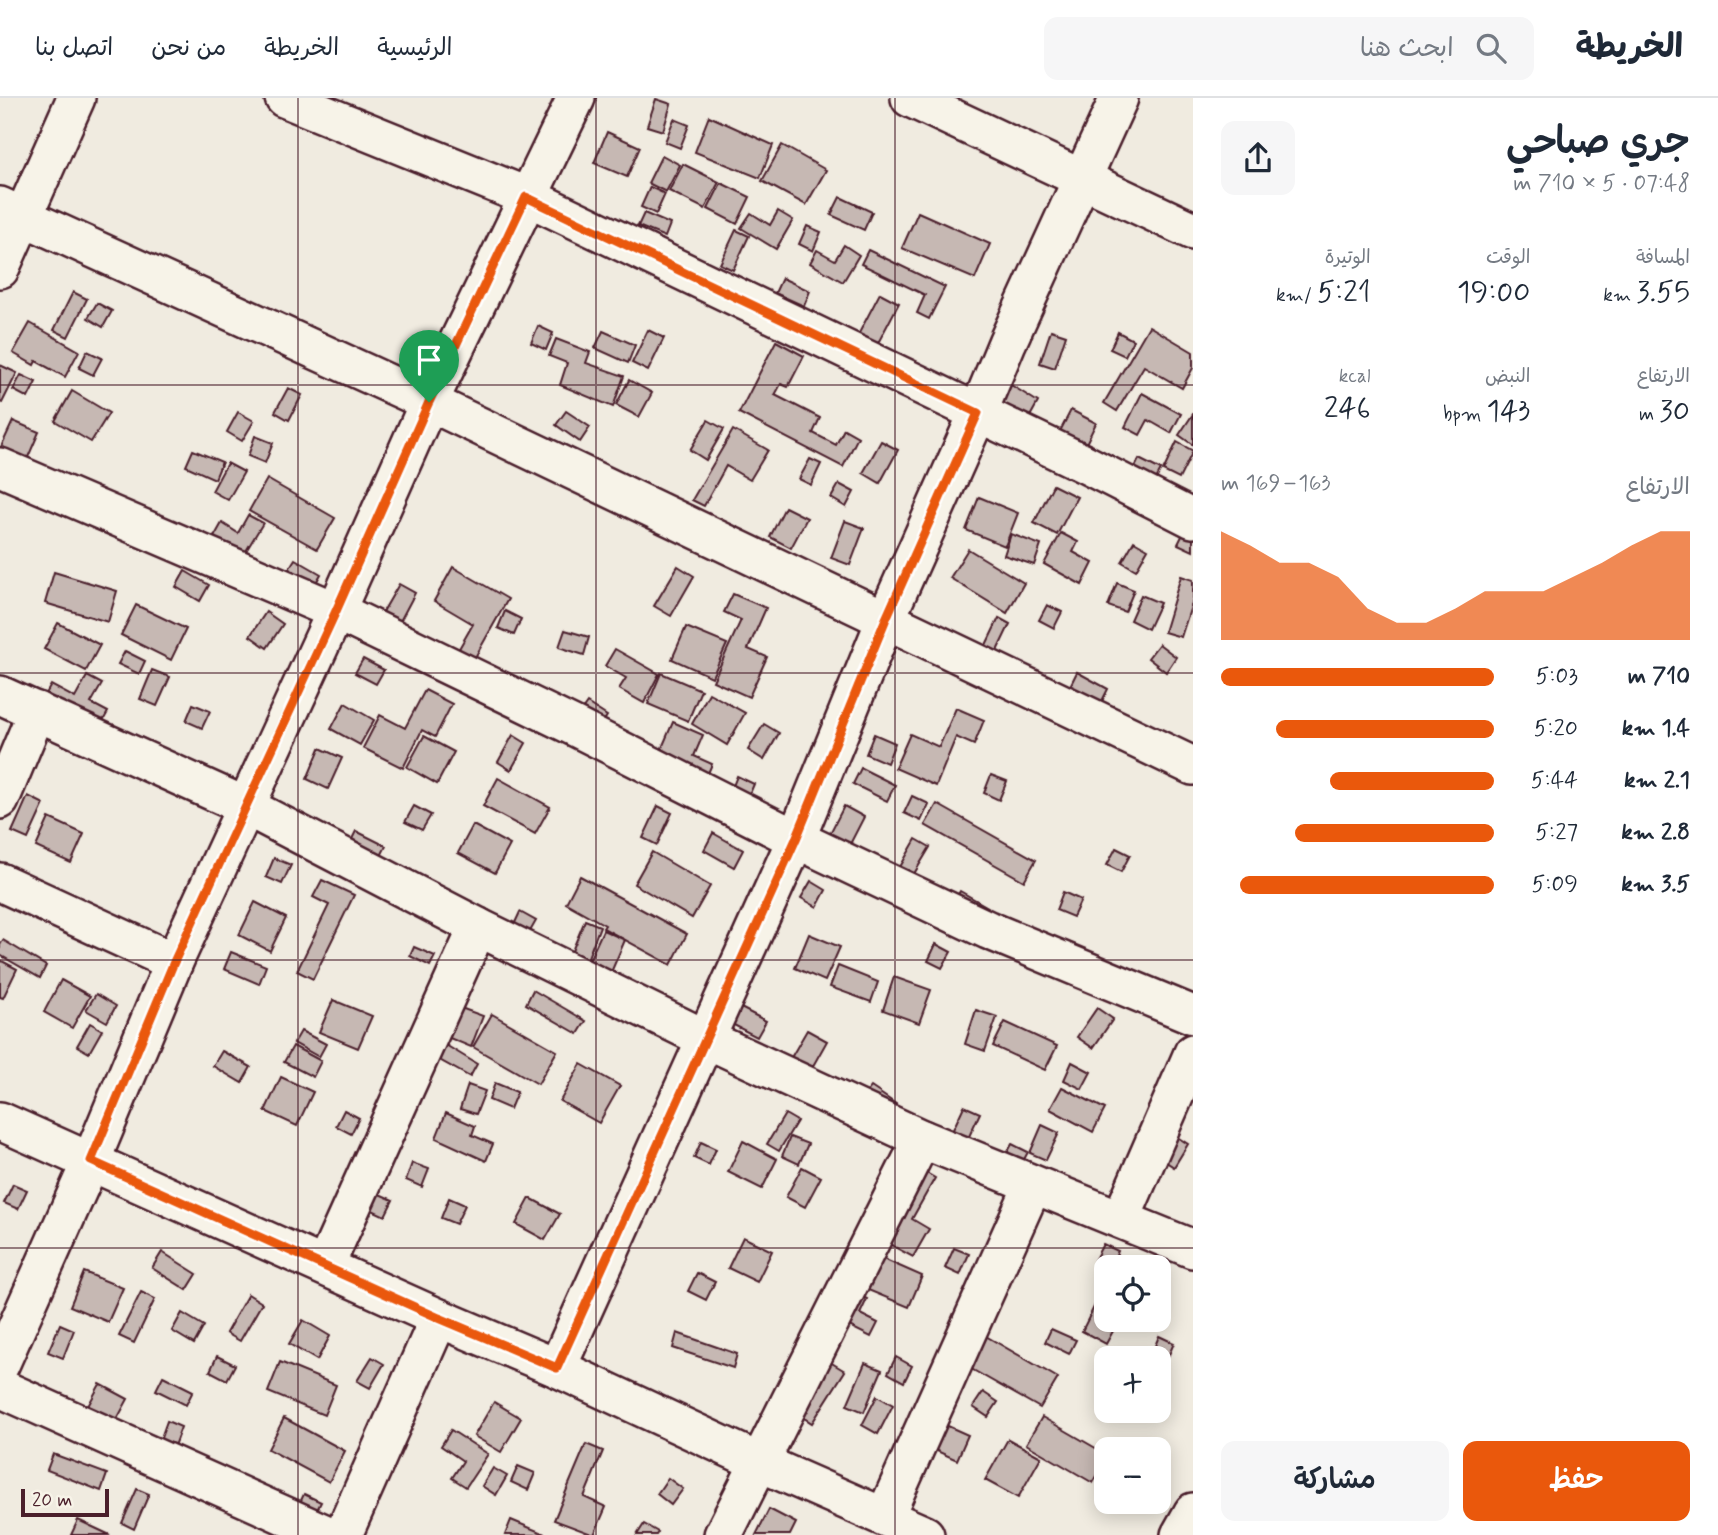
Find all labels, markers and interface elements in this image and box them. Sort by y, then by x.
search box [1044,17,1534,80]
text: الخريطة [1576,26,1683,70]
icon: search [1472,29,1510,67]
text: ابحث هنا [1360,32,1454,66]
text: اتصل بنا [35,33,113,64]
text: من نحن [151,33,226,64]
text: الخريطة [264,33,339,64]
text: الرئيسية [377,33,453,64]
text: جري صباحي [1506,118,1690,167]
button: share [1221,121,1295,195]
text: 07:48 · 5 × 710 m [1513,169,1690,199]
text: الوتيرة [1325,245,1371,270]
text: الوقت [1486,245,1530,270]
text: المسافة [1636,245,1690,270]
text: 5:21 [1317,273,1371,312]
text: 19:00 [1457,273,1530,312]
text: 3.55 [1636,273,1690,312]
text: /km [1276,283,1317,308]
text: km [1603,283,1636,308]
pin [399,330,459,402]
icon: arrive [410,341,448,379]
text: kcal [1339,364,1371,389]
text: النبض [1485,364,1530,389]
text: الارتفاع [1637,364,1690,389]
text: 246 [1324,389,1371,428]
text: 143 [1486,392,1530,431]
text: 30 [1659,392,1690,431]
text: bpm [1443,402,1486,427]
text: m [1639,402,1659,427]
text: 163–169 m [1221,469,1331,499]
text: الارتفاع [1626,473,1690,503]
text: 5:03 [1535,662,1578,692]
text: 710 m [1628,662,1690,692]
text: 5:20 [1534,714,1578,744]
text: 1.4 km [1622,714,1690,744]
text: 5:44 [1531,766,1578,796]
text: 2.1 km [1624,766,1690,796]
text: 5:27 [1535,818,1578,848]
text: 2.8 km [1621,818,1690,848]
text: 5:09 [1531,870,1578,900]
text: 3.5 km [1621,870,1690,900]
map controls [1094,1255,1171,1514]
button: locate [1094,1255,1171,1332]
button: + [1094,1346,1171,1423]
button: − [1094,1437,1171,1514]
button: مشاركة [1221,1441,1449,1521]
button: حفظ [1463,1441,1690,1521]
scale bar [21,1486,108,1518]
text: 20 m [32,1488,72,1513]

